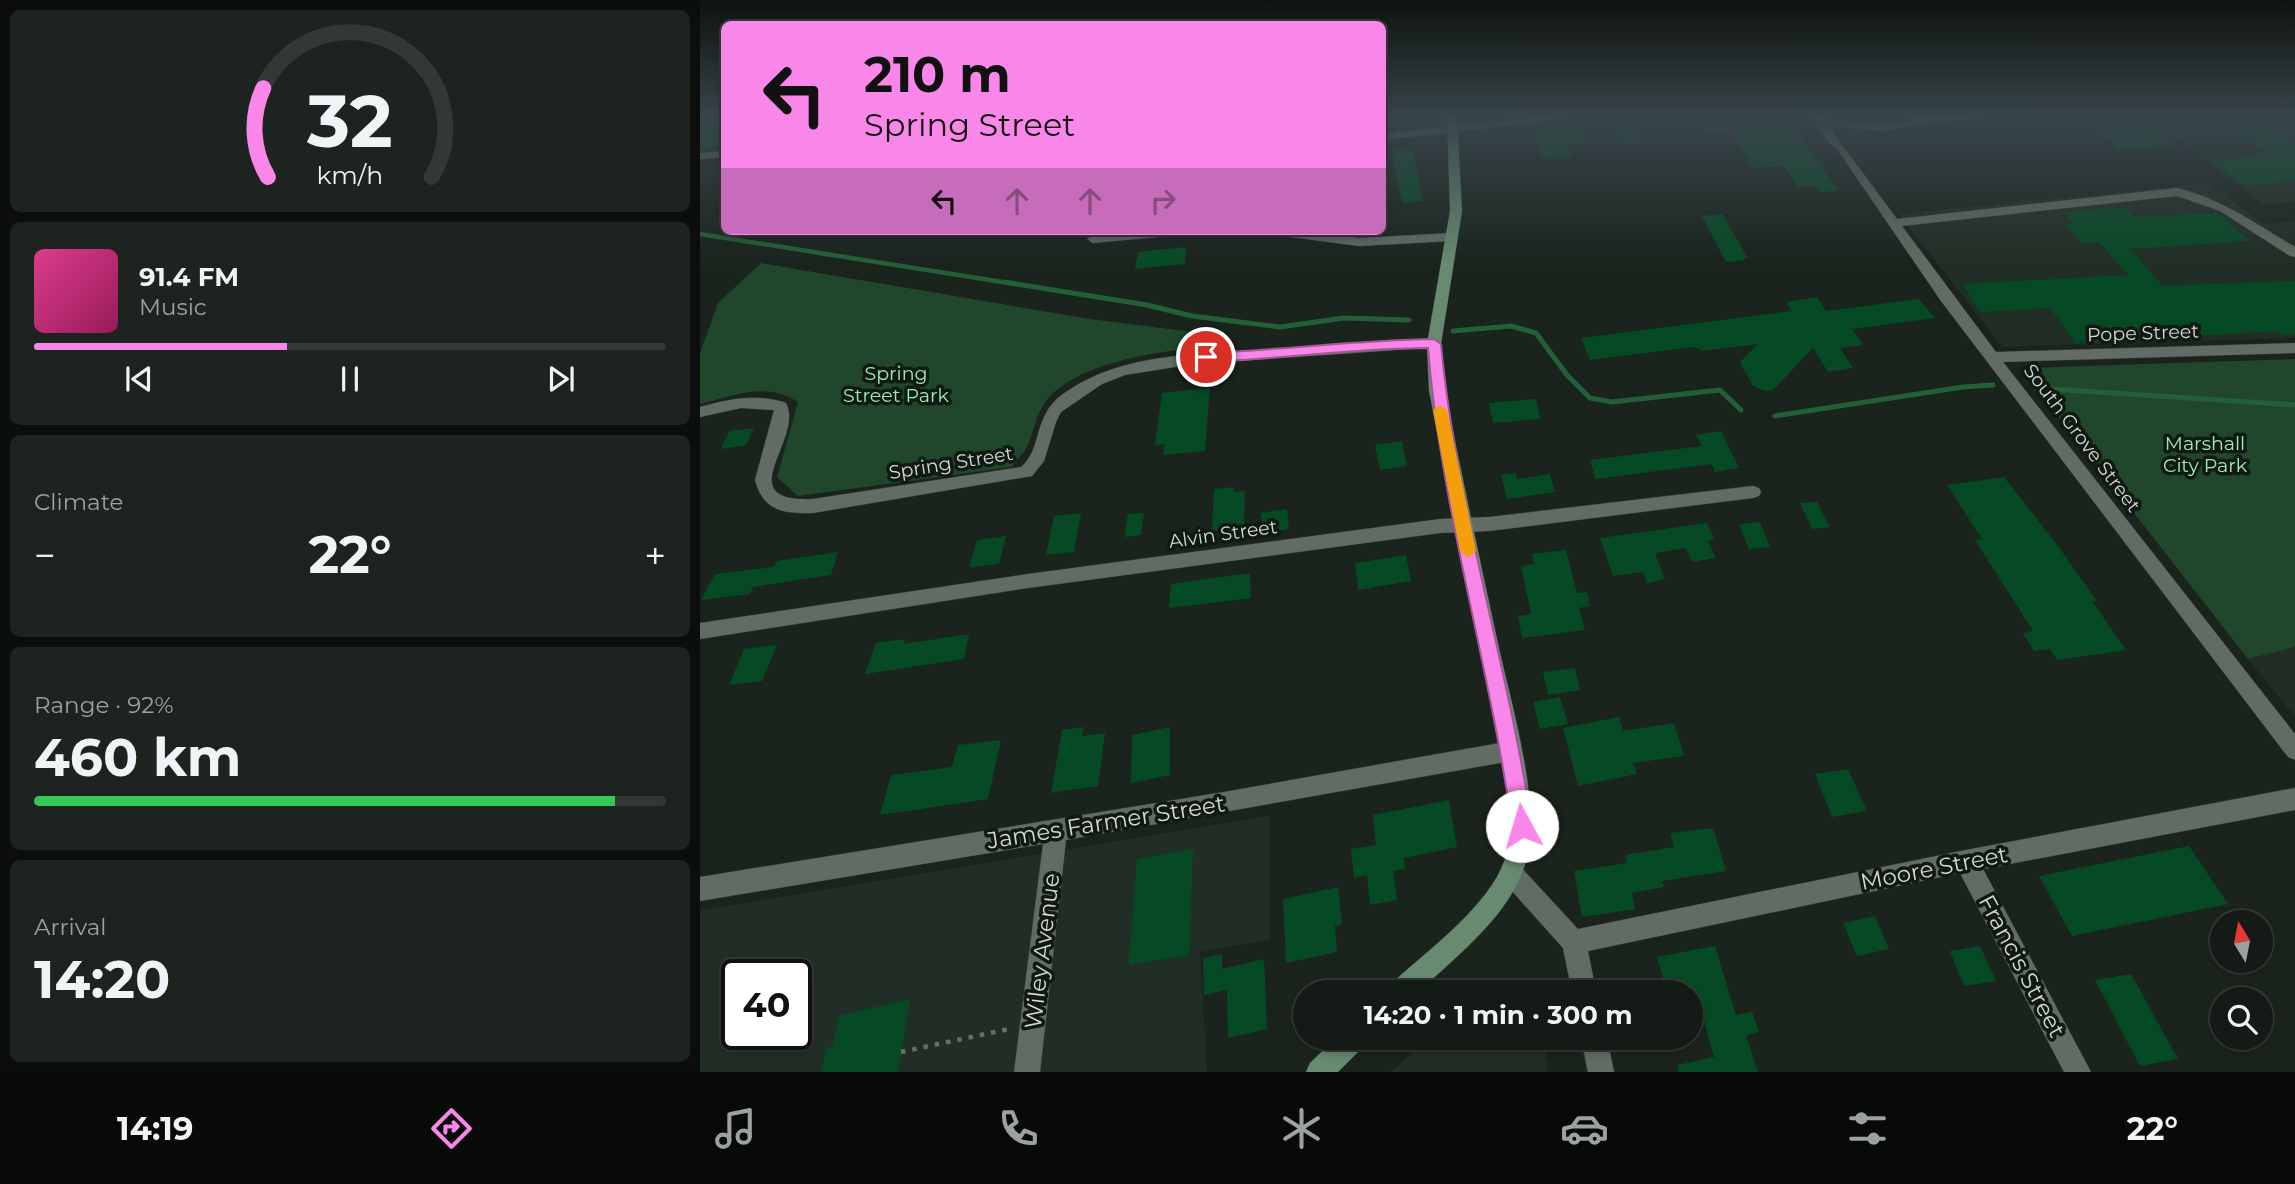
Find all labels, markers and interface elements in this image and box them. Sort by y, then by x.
text: 210 m [864,45,1011,104]
icon: left [749,49,840,140]
text: 32 [306,78,393,166]
text: Spring Street [864,105,1075,144]
text: km/h [317,160,383,190]
icon: left [925,182,963,220]
icon: ahead [998,182,1036,220]
icon: ahead [1071,182,1109,220]
icon: right [1144,182,1182,220]
text: 91.4 FM [139,261,239,293]
text: Music [139,293,207,321]
street label: Pope Street [2087,320,2200,346]
pin [1176,327,1236,387]
icon: arrive [1187,338,1225,376]
street label: South Grove Street [2019,359,2145,517]
icon: previous [120,360,158,398]
icon: pause [331,360,369,398]
icon: next [542,360,580,398]
park label: Spring Street Park [843,362,950,407]
park label: Marshall City Park [2163,432,2248,477]
street label: Spring Street [887,442,1015,484]
text: Climate [34,488,123,516]
street label: Alvin Street [1167,515,1279,553]
text: 22° [308,523,392,586]
text: − [34,532,56,579]
text: + [644,532,666,579]
text: Range · 92% [34,691,174,719]
text: 460 km [34,726,241,789]
street label: James Farmer Street [984,789,1227,855]
position arrow [1485,789,1559,863]
street label: Moore Street [1858,840,2010,896]
street label: Wiley Avenue [1019,872,1065,1030]
street label: Francis Street [1973,890,2071,1042]
north arrow [2210,910,2273,973]
map controls [2210,910,2273,1050]
text: Arrival [34,913,107,941]
text: 14:20 [34,948,170,1011]
speed limit sign: 40 [721,959,812,1050]
button: search [2210,987,2273,1050]
text: 14:20 · 1 min · 300 m [1363,999,1633,1031]
icon: directions [427,1104,476,1153]
icon: music [711,1104,760,1153]
icon: phone [994,1104,1043,1153]
icon: climate [1277,1104,1326,1153]
icon: car [1560,1104,1609,1153]
icon: filters [1843,1104,1892,1153]
text: 14:19 [117,1109,193,1148]
text: 22° [2127,1109,2178,1148]

